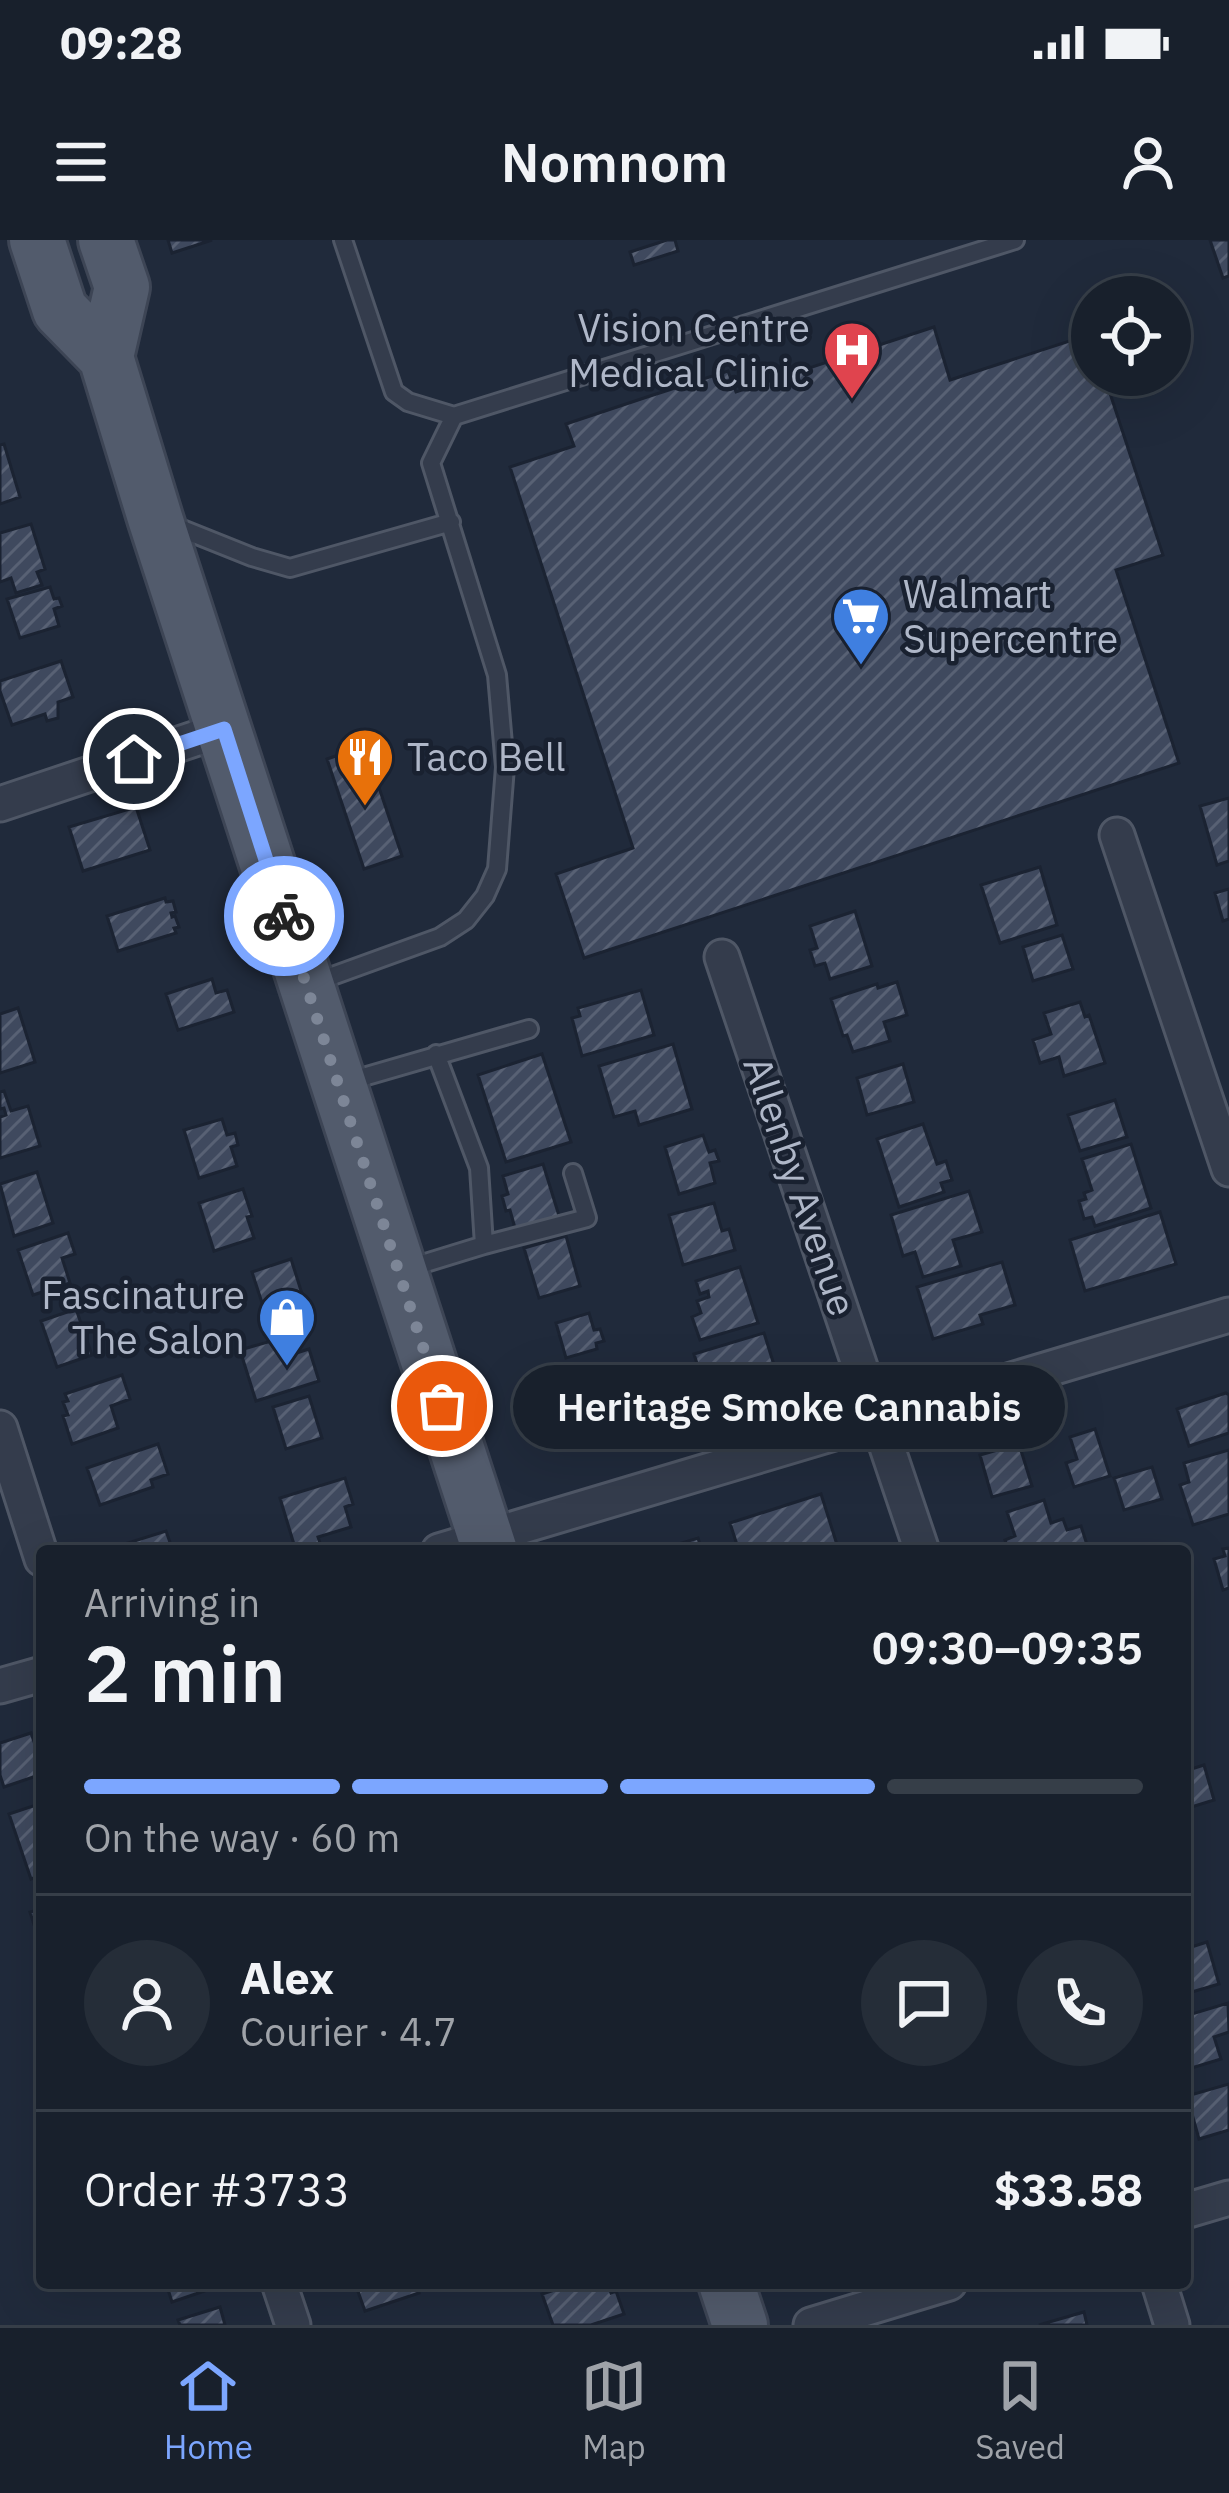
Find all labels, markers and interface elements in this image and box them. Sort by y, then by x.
text: 09:28 [60,13,183,71]
text: Nomnom [501,127,728,197]
icon: menu [48,129,114,195]
icon: person [1115,129,1181,195]
map controls [1071,276,1191,396]
button: locate [1071,276,1191,396]
place label: Vision Centre Medical Clinic [568,302,810,398]
hospital icon: Vision Centre Medical Clinic [821,319,883,401]
place label: Walmart Supercentre [903,568,1118,664]
supermarket icon: Walmart Supercentre [830,585,892,667]
pin [83,708,185,810]
icon: home [101,726,167,792]
restaurant icon: Taco Bell [334,726,396,808]
place label: Taco Bell [407,731,566,782]
courier [224,856,344,976]
icon: bike [251,883,317,949]
street label: Allenby Avenue [732,1049,869,1322]
place label: Fascinature The Salon [41,1269,245,1365]
shop icon: Fascinature The Salon [256,1286,318,1368]
pin [391,1355,493,1457]
callout: Heritage Smoke Cannabis [514,1364,1066,1448]
icon: bag [409,1373,475,1439]
text: Heritage Smoke Cannabis [557,1381,1021,1432]
text: Arriving in [84,1577,260,1628]
text: 09:30–09:35 [872,1618,1143,1676]
text: 2 min [84,1622,286,1723]
text: On the way · 60 m [84,1812,400,1863]
button: person [84,1940,210,2066]
button: chat [861,1940,987,2066]
button: phone [1017,1940,1143,2066]
text: Alex [240,1948,334,2006]
text: Courier · 4.7 [240,2006,457,2057]
text: Order #3733 [84,2160,350,2218]
text: $33.58 [994,2160,1143,2218]
tab: Home [164,2353,253,2468]
tab: Map [581,2353,647,2468]
tab: Saved [975,2353,1065,2468]

